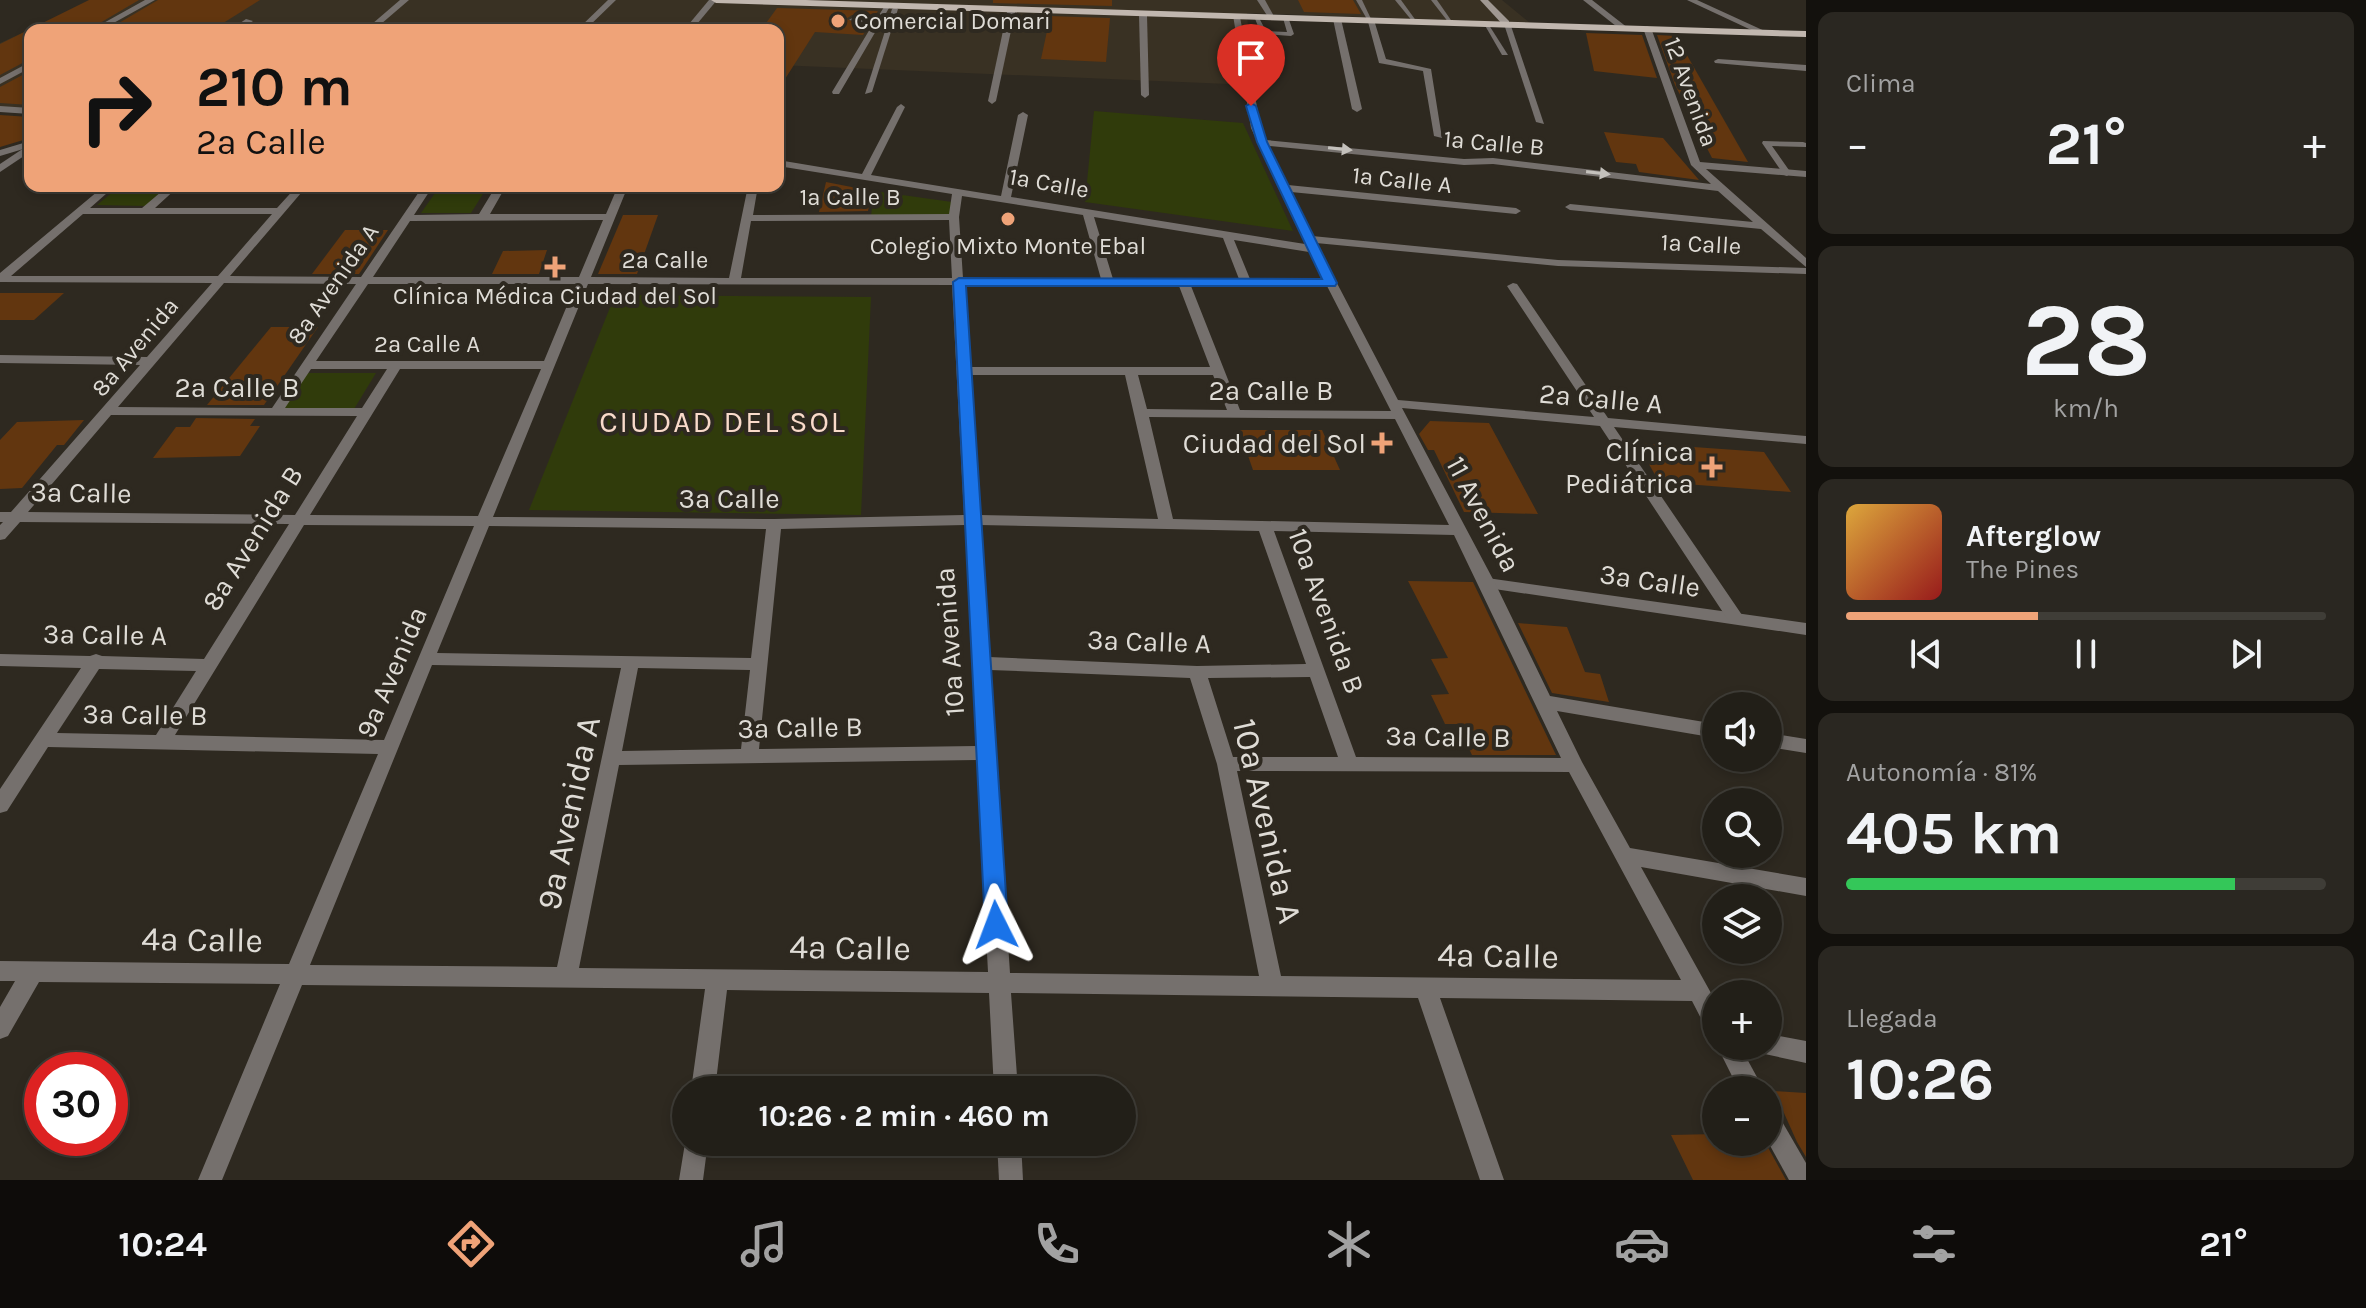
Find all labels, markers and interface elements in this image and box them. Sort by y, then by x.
place label: Comercial Domari [854,7,1051,35]
marker: Comercial Domari [829,12,847,30]
pin [1217,24,1285,106]
street label: 12 Avenida [1658,34,1724,150]
icon: arrive [1229,36,1273,80]
text: 210 m [196,54,353,119]
icon: right [64,56,168,160]
text: Clima [1846,68,1916,99]
text: 21° [2046,109,2127,179]
text: − [1846,119,1869,170]
text: + [2303,119,2326,170]
text: 2a Calle [196,121,326,163]
street label: 1a Calle B [1442,125,1546,161]
one-way arrow [1328,143,1353,156]
street label: 1a Calle A [1351,161,1453,199]
street label: 1a Calle [1007,162,1091,204]
one-way arrow [1586,167,1611,180]
street label: 1a Calle B [799,183,901,211]
marker: Colegio Mixto Monte Ebal [999,210,1017,228]
street label: 8a Avenida A [281,219,385,349]
street label: 1a Calle [1660,228,1742,260]
place label: Colegio Mixto Monte Ebal [870,232,1146,260]
street label: 2a Calle [622,246,708,274]
marker: Clínica Médica Ciudad del Sol [544,256,566,278]
text: 28 [2021,280,2151,401]
place label: Clínica Médica Ciudad del Sol [393,282,717,310]
street label: 8a Avenida [86,292,184,402]
street label: 2a Calle A [374,330,480,358]
street label: 2a Calle B [175,371,299,404]
street label: 2a Calle B [1209,374,1333,407]
street label: 2a Calle A [1538,377,1664,420]
text: km/h [2053,393,2119,424]
district label: CIUDAD DEL SOL [599,404,847,440]
place label: Ciudad del Sol [1183,427,1366,460]
marker: Ciudad del Sol [1373,434,1391,452]
place label: Clínica Pediátrica [1565,435,1694,500]
street label: 11 Avenida [1439,451,1528,578]
marker: Clínica Pediátrica [1701,456,1723,478]
street label: 8a Avenida B [195,460,310,617]
street label: 3a Calle [30,475,132,510]
street label: 3a Calle [678,482,780,515]
text: Afterglow [1966,518,2101,554]
street label: 10a Avenida B [1281,524,1372,698]
text: The Pines [1966,554,2079,585]
street label: 3a Calle [1598,557,1702,604]
street label: 10a Avenida [928,566,971,717]
street label: 9a Avenida [349,602,434,743]
street label: 3a Calle A [43,617,167,652]
street label: 3a Calle A [1086,623,1212,660]
icon: previous [1904,632,1948,676]
icon: pause [2064,632,2108,676]
icon: next [2224,632,2268,676]
map controls [1702,692,1782,1156]
button: sound [1702,692,1782,772]
street label: 3a Calle B [82,697,208,732]
street label: 3a Calle B [737,710,863,745]
street label: 9a Avenida A [529,713,609,914]
street label: 10a Avenida A [1224,715,1310,927]
street label: 3a Calle B [1385,719,1511,754]
text: Autonomía · 81% [1846,757,2037,788]
button: search [1702,788,1782,868]
text: 405 km [1846,798,2062,868]
position arrow [954,883,1038,967]
button: layers [1702,884,1782,964]
street label: 4a Calle [141,919,263,961]
street label: 4a Calle [789,927,911,969]
street label: 4a Calle [1437,935,1559,977]
button: + [1702,980,1782,1060]
text: Llegada [1846,1003,1938,1034]
text: 10:26 [1846,1044,1994,1114]
speed limit sign: 30 [24,1052,128,1156]
button: − [1702,1076,1782,1156]
text: 10:26 · 2 min · 460 m [758,1098,1050,1134]
icon: directions [443,1216,499,1272]
icon: music [736,1216,792,1272]
icon: phone [1029,1216,1085,1272]
icon: climate [1321,1216,1377,1272]
icon: car [1614,1216,1670,1272]
icon: filters [1906,1216,1962,1272]
text: 10:24 [118,1223,207,1265]
text: 21° [2199,1223,2248,1265]

